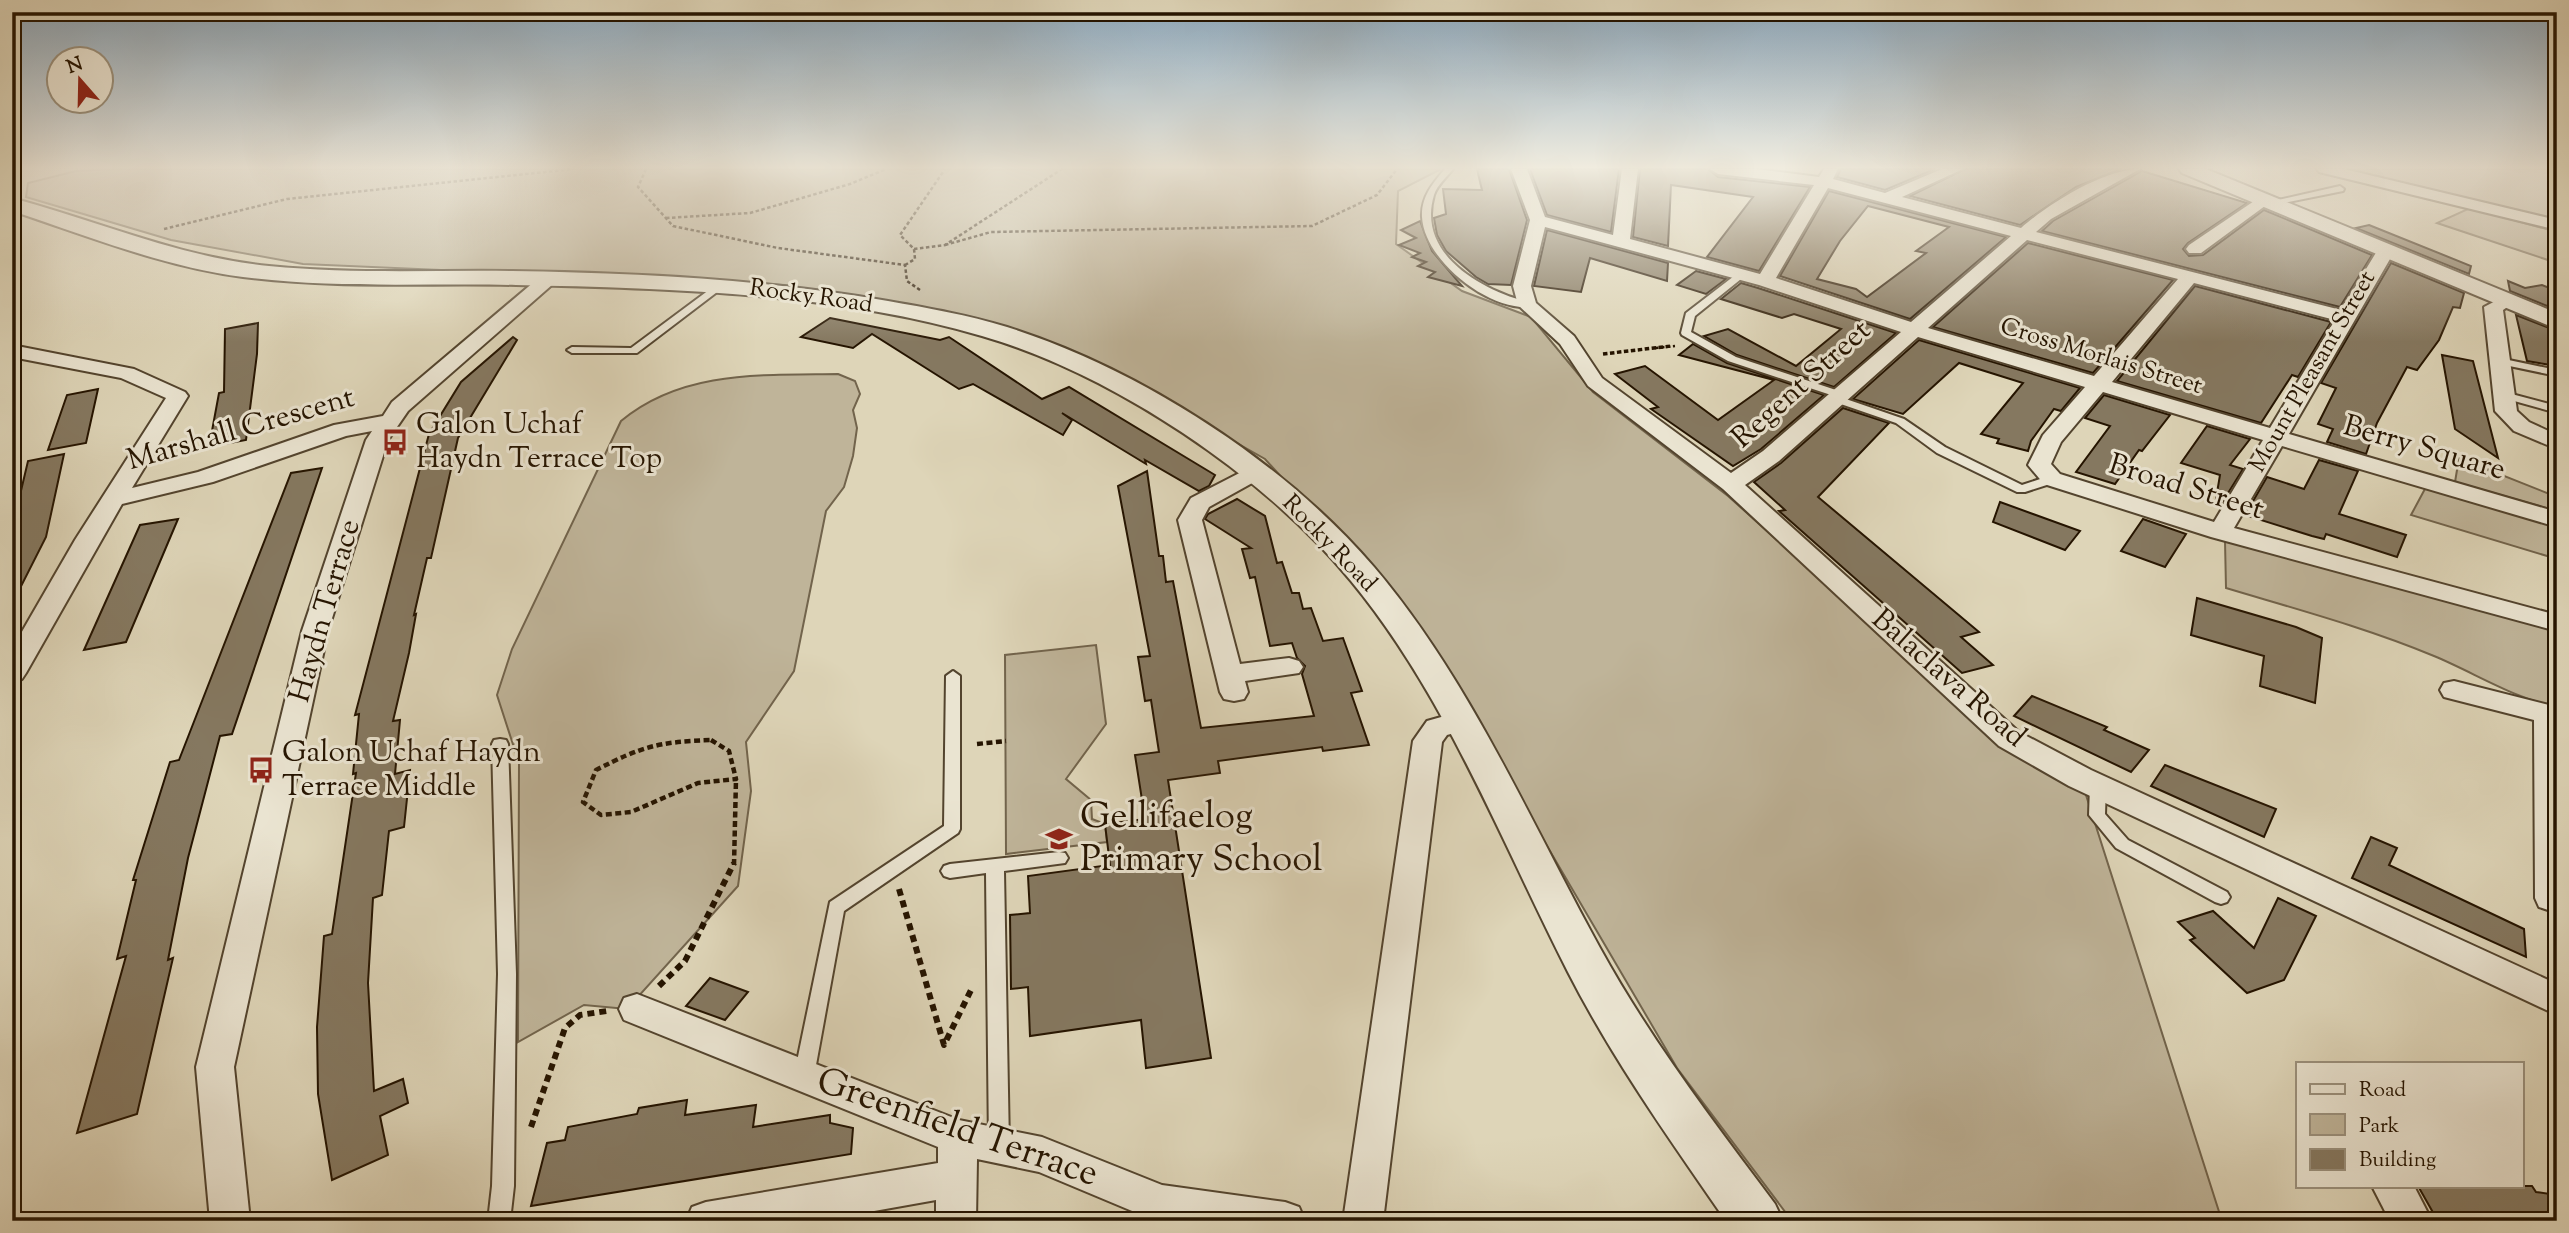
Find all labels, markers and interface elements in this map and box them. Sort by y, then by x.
north arrow [46,46,116,116]
text: N [63,51,87,82]
street label: Mount Pleasant Street [2241,265,2385,479]
street label: Rocky Road [747,272,875,323]
street label: Cross Morlais Street [1996,310,2206,404]
street label: Regent Street [1723,311,1881,459]
street label: Marshall Crescent [122,377,360,483]
place label: Galon Uchaf Haydn Terrace Top [416,404,662,481]
street label: Berry Square [2338,405,2510,493]
bus stop icon: Galon Uchaf Haydn Terrace Top [380,427,410,457]
street label: Broad Street [2103,444,2269,532]
street label: Rocky Road [1274,488,1385,601]
street label: Haydn Terrace [279,514,373,708]
street label: Balaclava Road [1861,599,2035,759]
place label: Galon Uchaf Haydn Terrace Middle [282,732,541,809]
bus stop icon: Galon Uchaf Haydn Terrace Middle [246,755,276,785]
place label: Gellifaelog Primary School [1080,791,1323,888]
school or university icon: Gellifaelog Primary School [1044,824,1074,854]
street label: Greenfield Terrace [809,1056,1105,1202]
legend [2296,1062,2524,1188]
text: Road [2359,1076,2406,1106]
text: Park [2359,1112,2400,1142]
text: Building [2359,1146,2436,1176]

